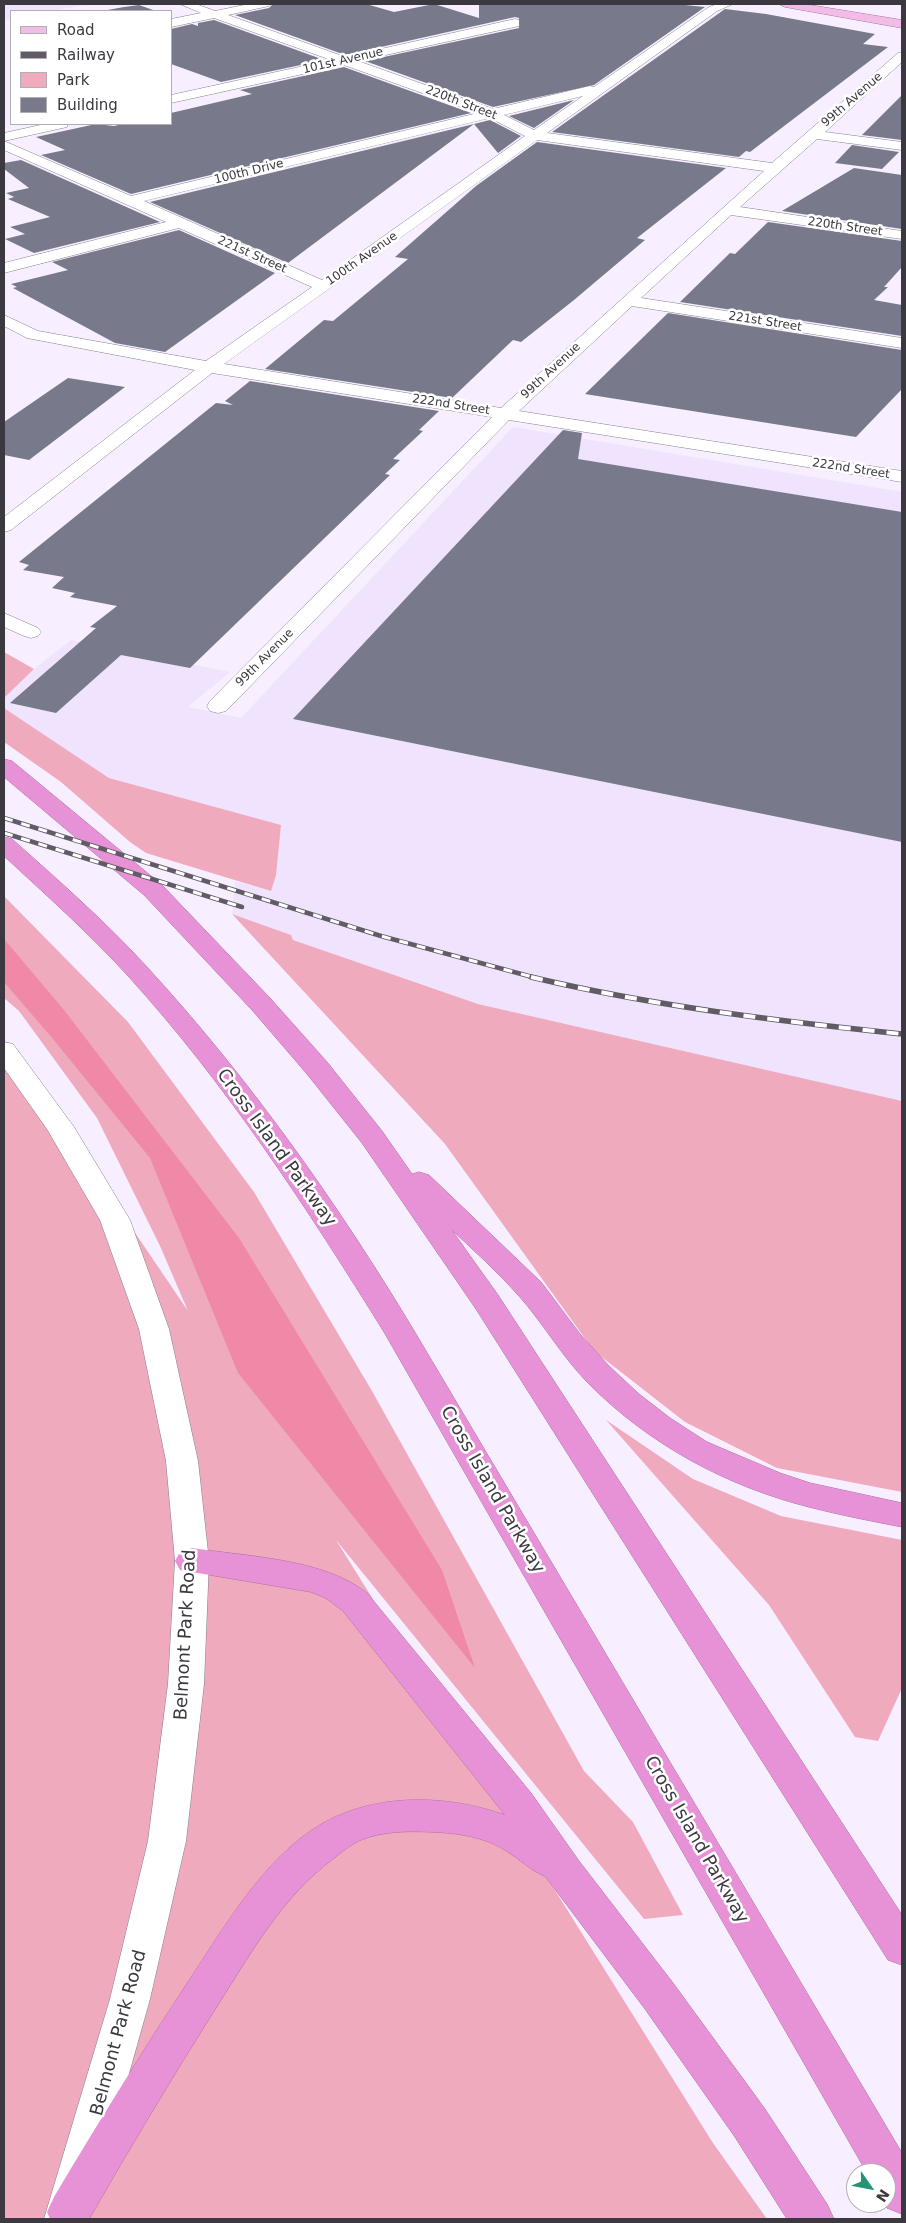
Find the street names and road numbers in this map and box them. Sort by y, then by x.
street label: 101st Avenue [301,45,385,77]
street label: 99th Avenue [819,70,885,130]
street label: 220th Street [423,83,499,123]
street label: 100th Drive [213,156,285,188]
street label: 220th Street [807,215,883,239]
street label: 100th Avenue [324,229,400,289]
street label: 221st Street [215,233,289,277]
street label: 221st Street [727,309,803,335]
street label: 99th Avenue [518,340,584,402]
street label: 222nd Street [411,392,491,418]
street label: 222nd Street [811,456,891,482]
street label: 99th Avenue [233,626,297,690]
street label: Cross Island Parkway [212,1065,340,1231]
street label: Cross Island Parkway [435,1402,549,1578]
street label: Belmont Park Road [171,1549,201,1721]
street label: Cross Island Parkway [639,1752,753,1928]
street label: Belmont Park Road [86,1948,152,2118]

